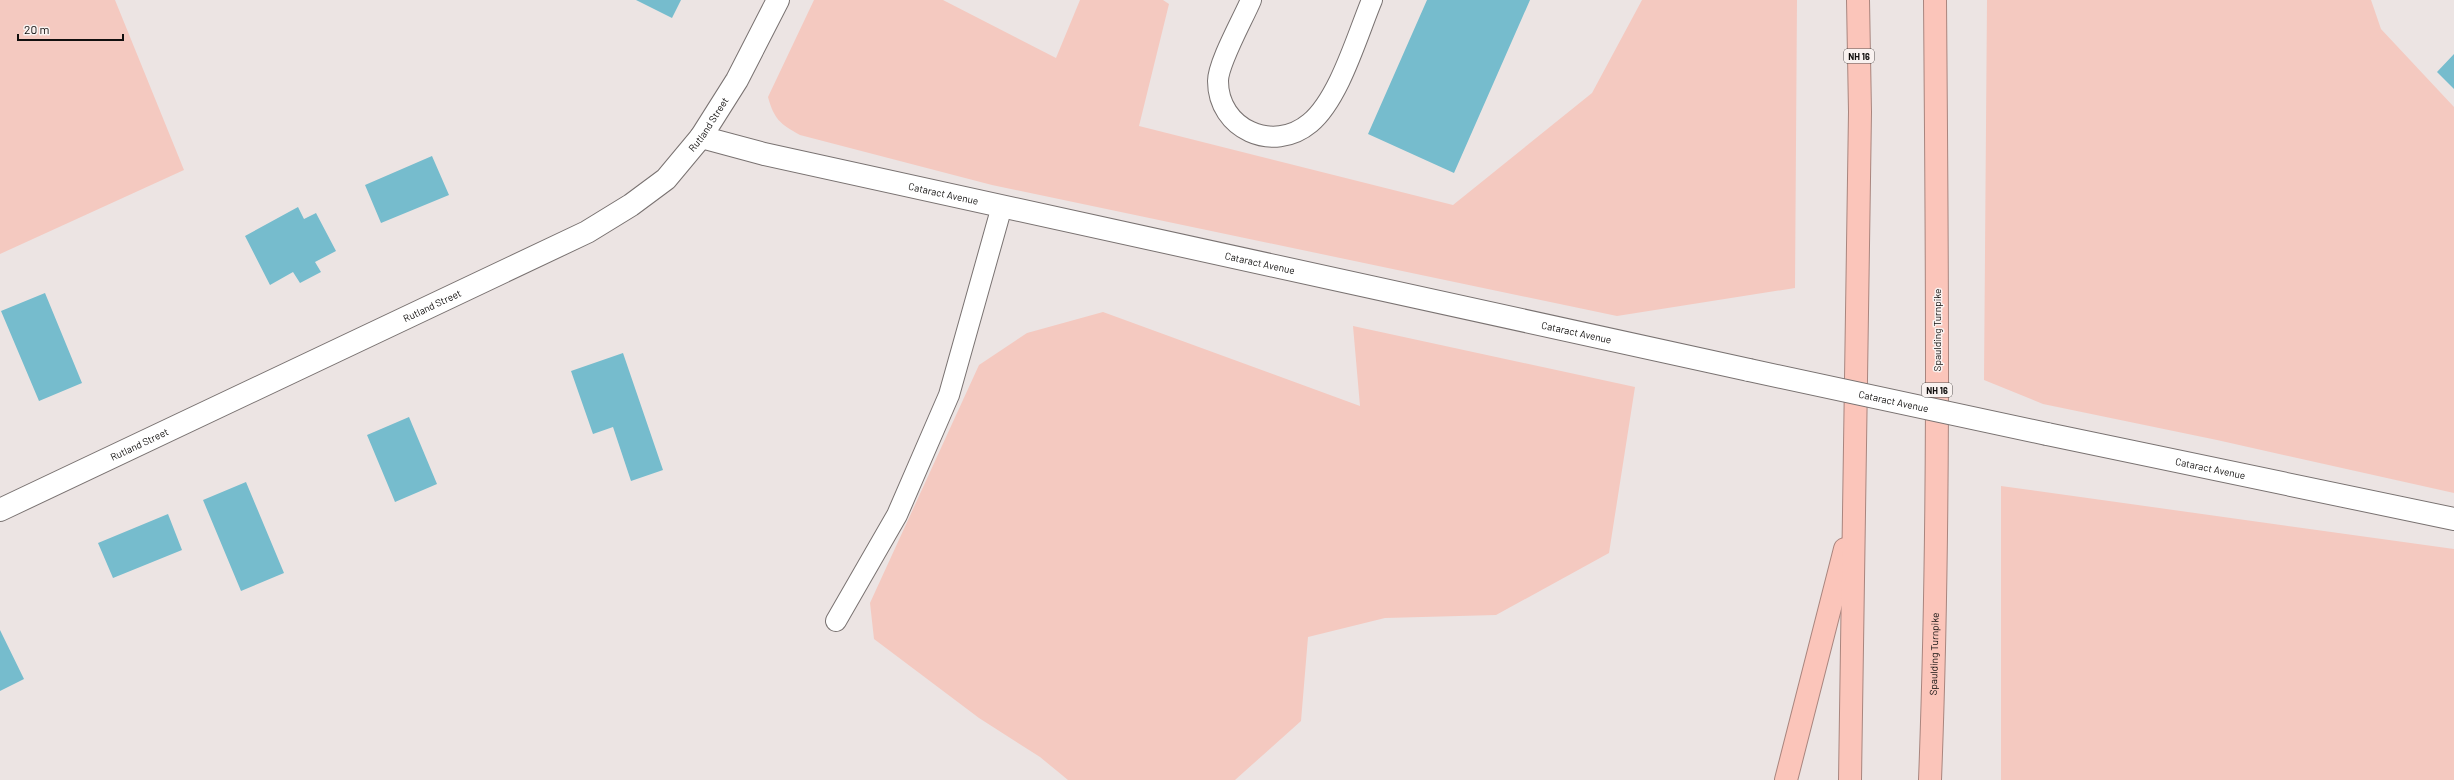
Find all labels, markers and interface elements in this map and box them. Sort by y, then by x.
scale bar [18,16,123,42]
text: 20 m [24,22,50,36]
road number: NH 16 [1844,49,1874,63]
street label: Rutland Street [686,95,731,154]
street label: Cataract Avenue [907,180,980,207]
street label: Cataract Avenue [1224,249,1296,276]
street label: Rutland Street [401,286,463,324]
street label: Spaulding Turnpike [1931,289,1943,371]
street label: Cataract Avenue [1540,319,1613,346]
road number: NH 16 [1922,383,1952,397]
street label: Cataract Avenue [1858,388,1930,414]
street label: Rutland Street [108,425,170,463]
street label: Cataract Avenue [2174,455,2247,481]
street label: Spaulding Turnpike [1927,612,1941,696]

